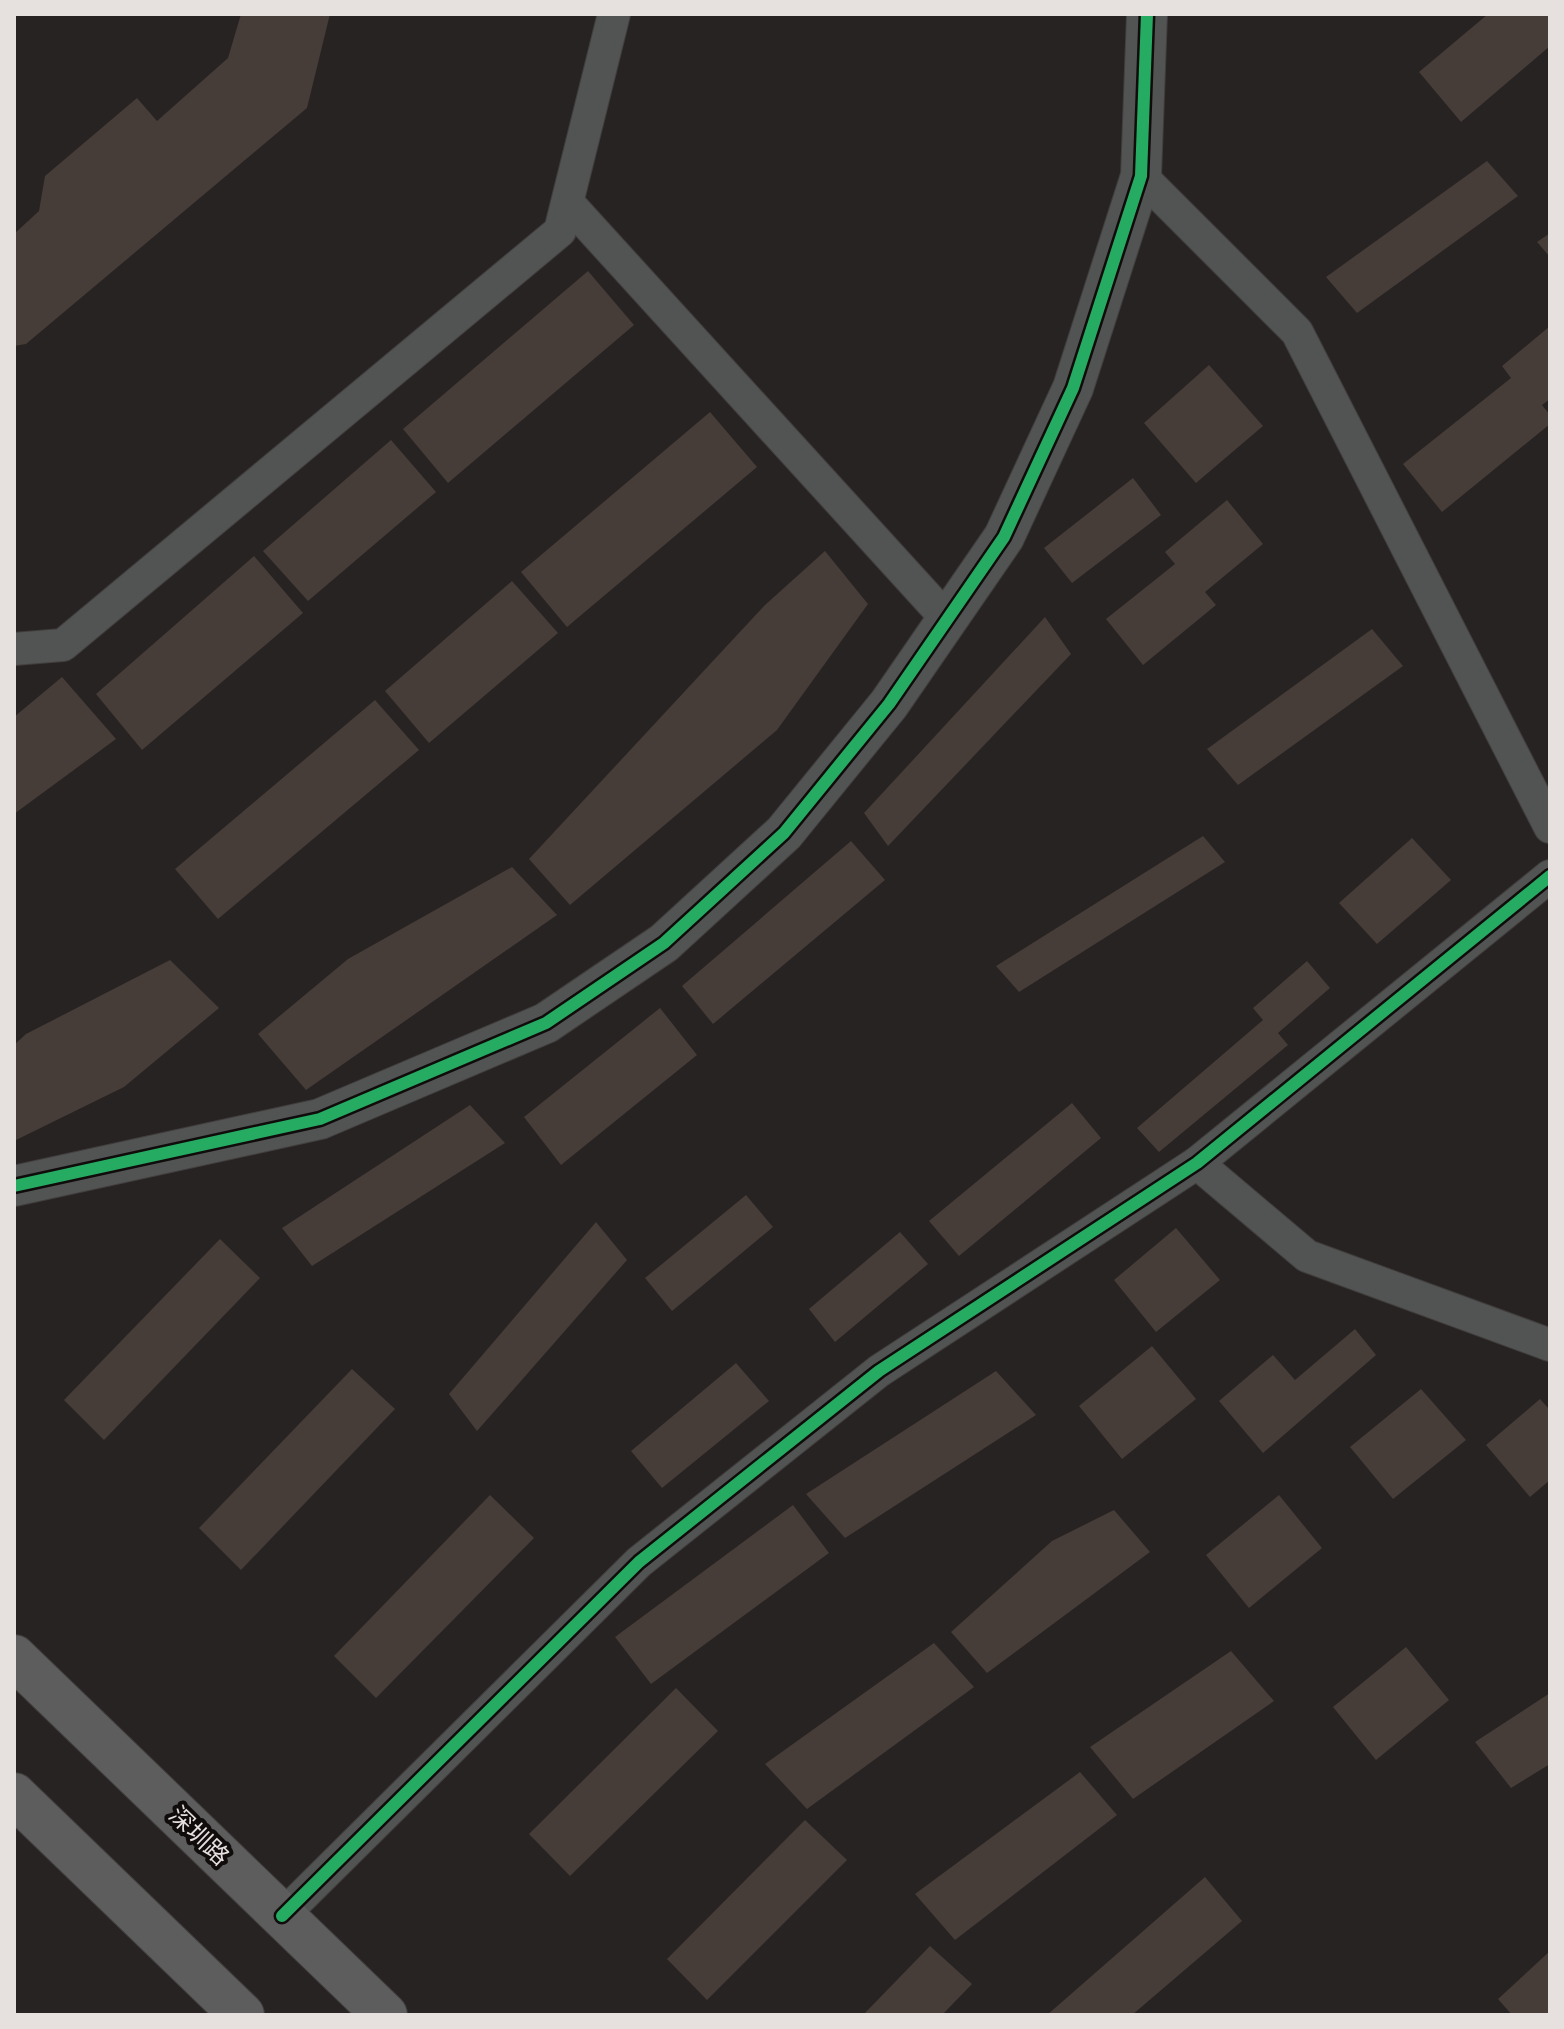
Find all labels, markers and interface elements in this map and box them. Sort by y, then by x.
street label: 深圳路 [163,1797,239,1872]

